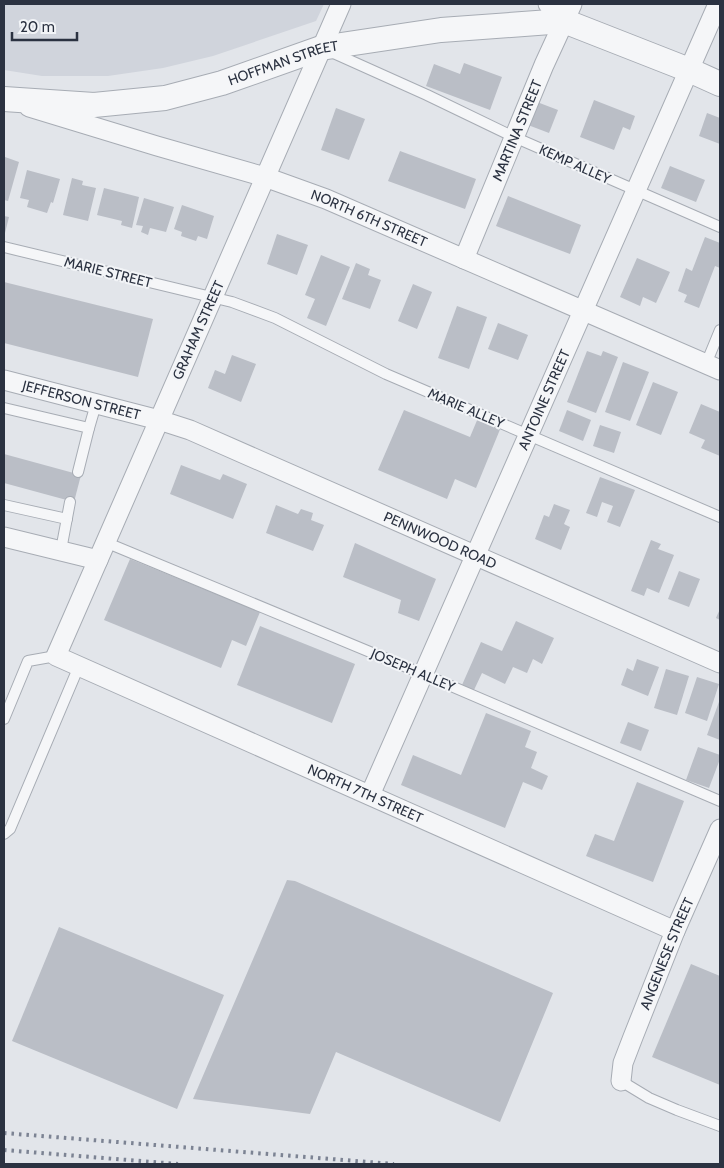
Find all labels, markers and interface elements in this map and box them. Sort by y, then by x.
scale bar [12,10,78,42]
text: 20 m [20,18,55,36]
street label: HOFFMAN STREET [226,36,340,89]
street label: MARTINA STREET [488,77,546,184]
street label: KEMP ALLEY [536,140,615,188]
street label: NORTH 6TH STREET [309,185,430,251]
street label: MARIE STREET [62,252,154,292]
street label: GRAHAM STREET [168,277,228,382]
street label: ANTOINE STREET [514,346,574,453]
street label: JEFFERSON STREET [20,376,143,424]
street label: MARIE ALLEY [425,384,508,433]
street label: PENNWOOD ROAD [381,507,499,573]
street label: JOSEPH ALLEY [367,644,459,696]
street label: NORTH 7TH STREET [305,760,426,827]
street label: ANGENESE STREET [636,894,698,1012]

